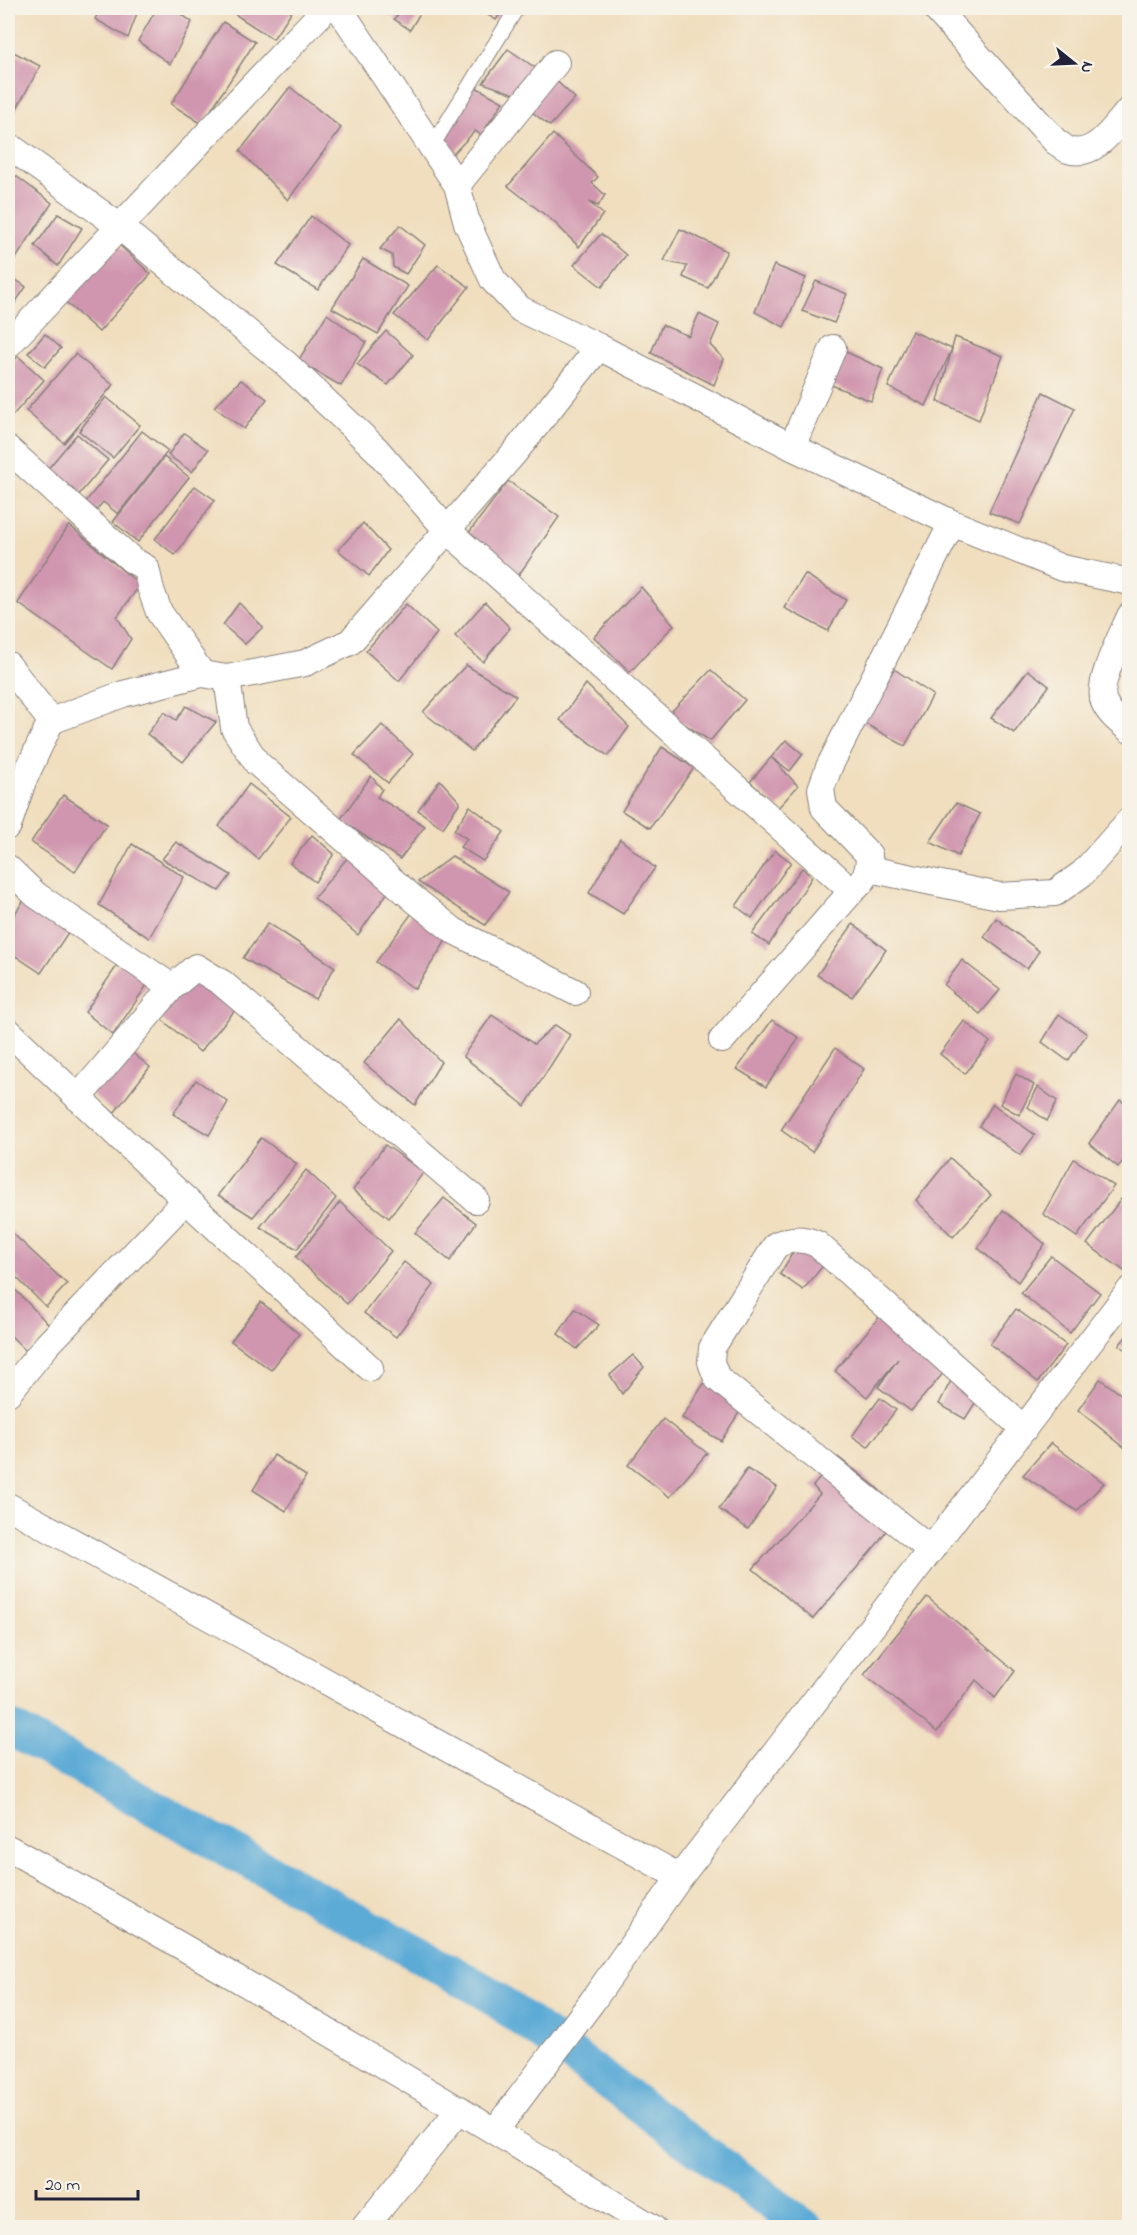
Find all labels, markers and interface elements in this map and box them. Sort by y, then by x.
north arrow [1044,33,1104,93]
text: N [1073,58,1099,76]
scale bar [36,2163,138,2201]
text: 20 m [45,2173,80,2199]

